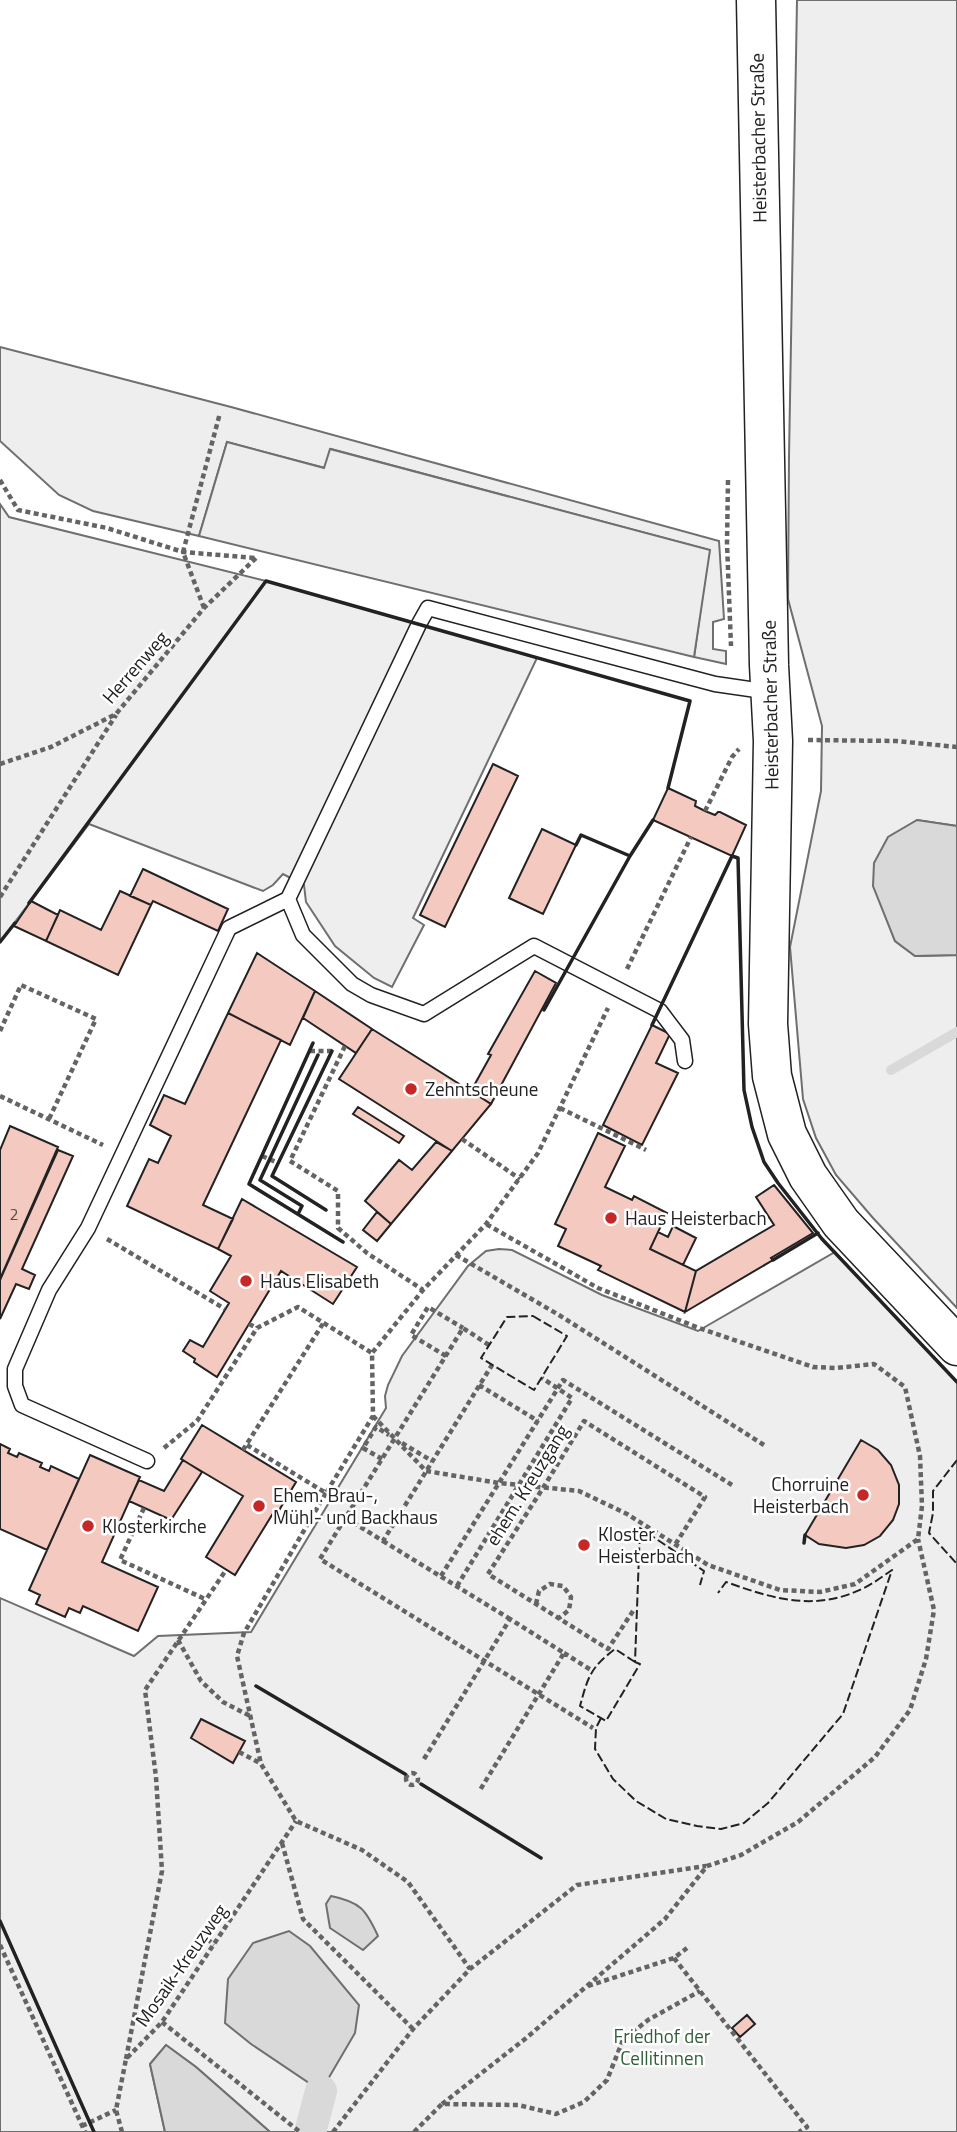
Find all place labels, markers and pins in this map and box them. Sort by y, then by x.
place label: Zehntscheune [425,1074,538,1103]
marker: Zehntscheune [403,1081,419,1097]
place label: Haus Heisterbach [625,1203,767,1232]
marker: Haus Heisterbach [603,1210,619,1226]
place label: Haus Elisabeth [260,1266,379,1295]
marker: Haus Elisabeth [238,1273,254,1289]
place label: Chorruine Heisterbach [753,1469,849,1520]
place label: Ehem. Brau-, Mühl- und Backhaus [273,1480,438,1531]
marker: Chorruine Heisterbach [855,1487,871,1503]
marker: Ehem. Brau-, Mühl- und Backhaus [251,1498,267,1514]
place label: Klosterkirche [102,1511,207,1540]
marker: Klosterkirche [80,1518,96,1534]
place label: Kloster Heisterbach [598,1519,694,1570]
marker: Kloster Heisterbach [576,1537,592,1553]

